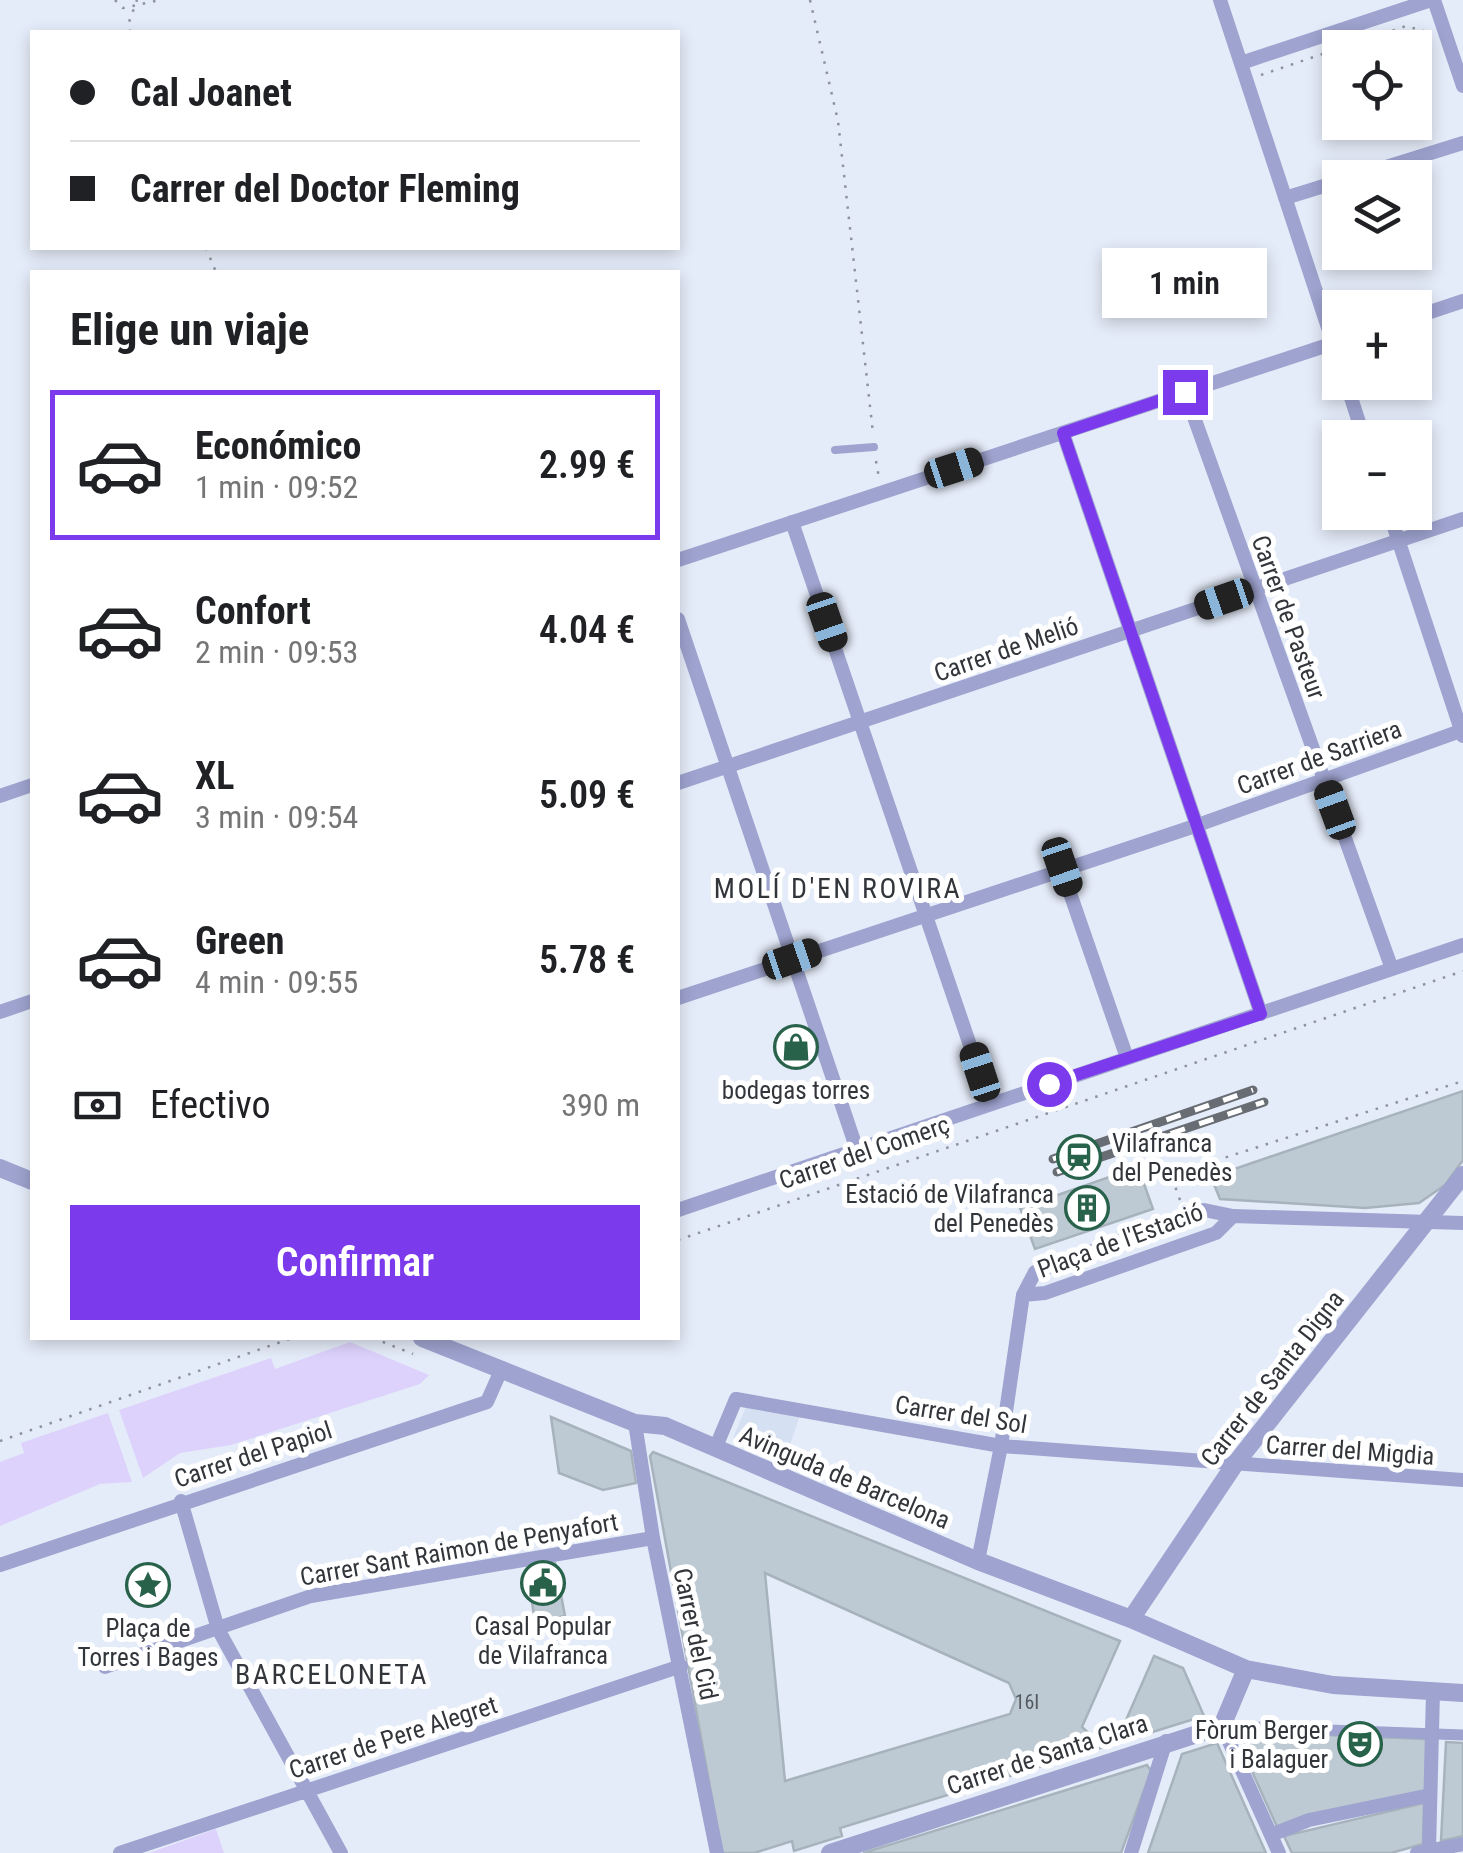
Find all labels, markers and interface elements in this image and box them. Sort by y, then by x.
map controls [1322,30,1432,530]
button: locate [1322,30,1432,140]
text: Cal Joanet [130,71,292,115]
button: layers [1322,160,1432,270]
text: Carrer del Doctor Fleming [130,167,520,211]
callout: 1 min [1102,247,1268,317]
text: 1 min [1149,264,1220,302]
button: + [1322,290,1432,400]
text: Elige un viaje [70,303,309,356]
route end [1163,370,1208,415]
icon: car [75,420,165,510]
button: − [1322,420,1432,530]
text: Económico [195,424,361,468]
text: 2.99 € [539,443,635,487]
car [921,444,987,492]
text: 1 min · 09:52 [195,468,358,506]
street label: Carrer de Pasteur [1245,531,1332,703]
car [1191,575,1257,623]
icon: car [75,585,165,675]
text: Confort [195,589,311,633]
car [803,589,851,655]
text: 4.04 € [539,608,635,652]
street label: Carrer de Melió [930,611,1082,688]
text: 2 min · 09:53 [195,633,358,671]
street label: Carrer de Sarriera [1233,714,1405,801]
icon: car [75,750,165,840]
text: XL [195,754,234,798]
text: 5.09 € [539,773,635,817]
car [1311,777,1359,843]
text: 3 min · 09:54 [195,798,358,836]
car [1038,834,1086,900]
district label: MOLÍ D'EN ROVIRA [714,872,962,905]
icon: car [75,915,165,1005]
text: Green [195,919,285,963]
car [759,935,825,983]
text: 5.78 € [539,938,635,982]
text: 4 min · 09:55 [195,963,358,1001]
shop icon: bodegas torres [773,1024,819,1070]
car [956,1039,1004,1105]
route start [1027,1062,1072,1107]
place label: bodegas torres [722,1076,870,1105]
icon: cash [70,1078,125,1133]
text: Efectivo [150,1083,271,1127]
text: 390 m [561,1086,640,1124]
street label: Carrer del Comerç [775,1110,953,1195]
place label: Vilafranca del Penedès [1112,1129,1232,1187]
station icon: Vilafranca del Penedès [1056,1134,1102,1180]
place label: Estació de Vilafranca del Penedès [845,1180,1054,1238]
building icon: Estació de Vilafranca del Penedès [1064,1185,1110,1231]
street label: Plaça de l'Estació [1034,1197,1207,1284]
button: Confirmar [70,1205,640,1320]
street label: Carrer de Santa Digna [1195,1285,1350,1472]
street label: Carrer del Sol [893,1390,1029,1439]
street label: Carrer del Papiol [171,1415,336,1494]
street label: Avinguda de Barcelona [735,1420,954,1535]
street label: Carrer del Migdia [1265,1430,1435,1471]
street label: Carrer Sant Raimon de Penyafort [298,1507,620,1592]
public building icon: Casal Popular de Vilafranca [520,1560,566,1606]
place icon: Plaça de Torres i Bages [125,1562,171,1608]
street label: Carrer del Cid [667,1565,724,1703]
place label: Casal Popular de Vilafranca [475,1612,612,1670]
place label: Plaça de Torres i Bages [78,1614,218,1672]
district label: BARCELONETA [235,1658,429,1691]
street label: Carrer de Pere Alegret [285,1690,501,1785]
house number: 16I [1015,1690,1039,1714]
street label: Carrer de Santa Clara [943,1708,1151,1801]
place label: Fòrum Berger i Balaguer [1195,1716,1328,1774]
theatre icon: Fòrum Berger i Balaguer [1337,1721,1383,1767]

